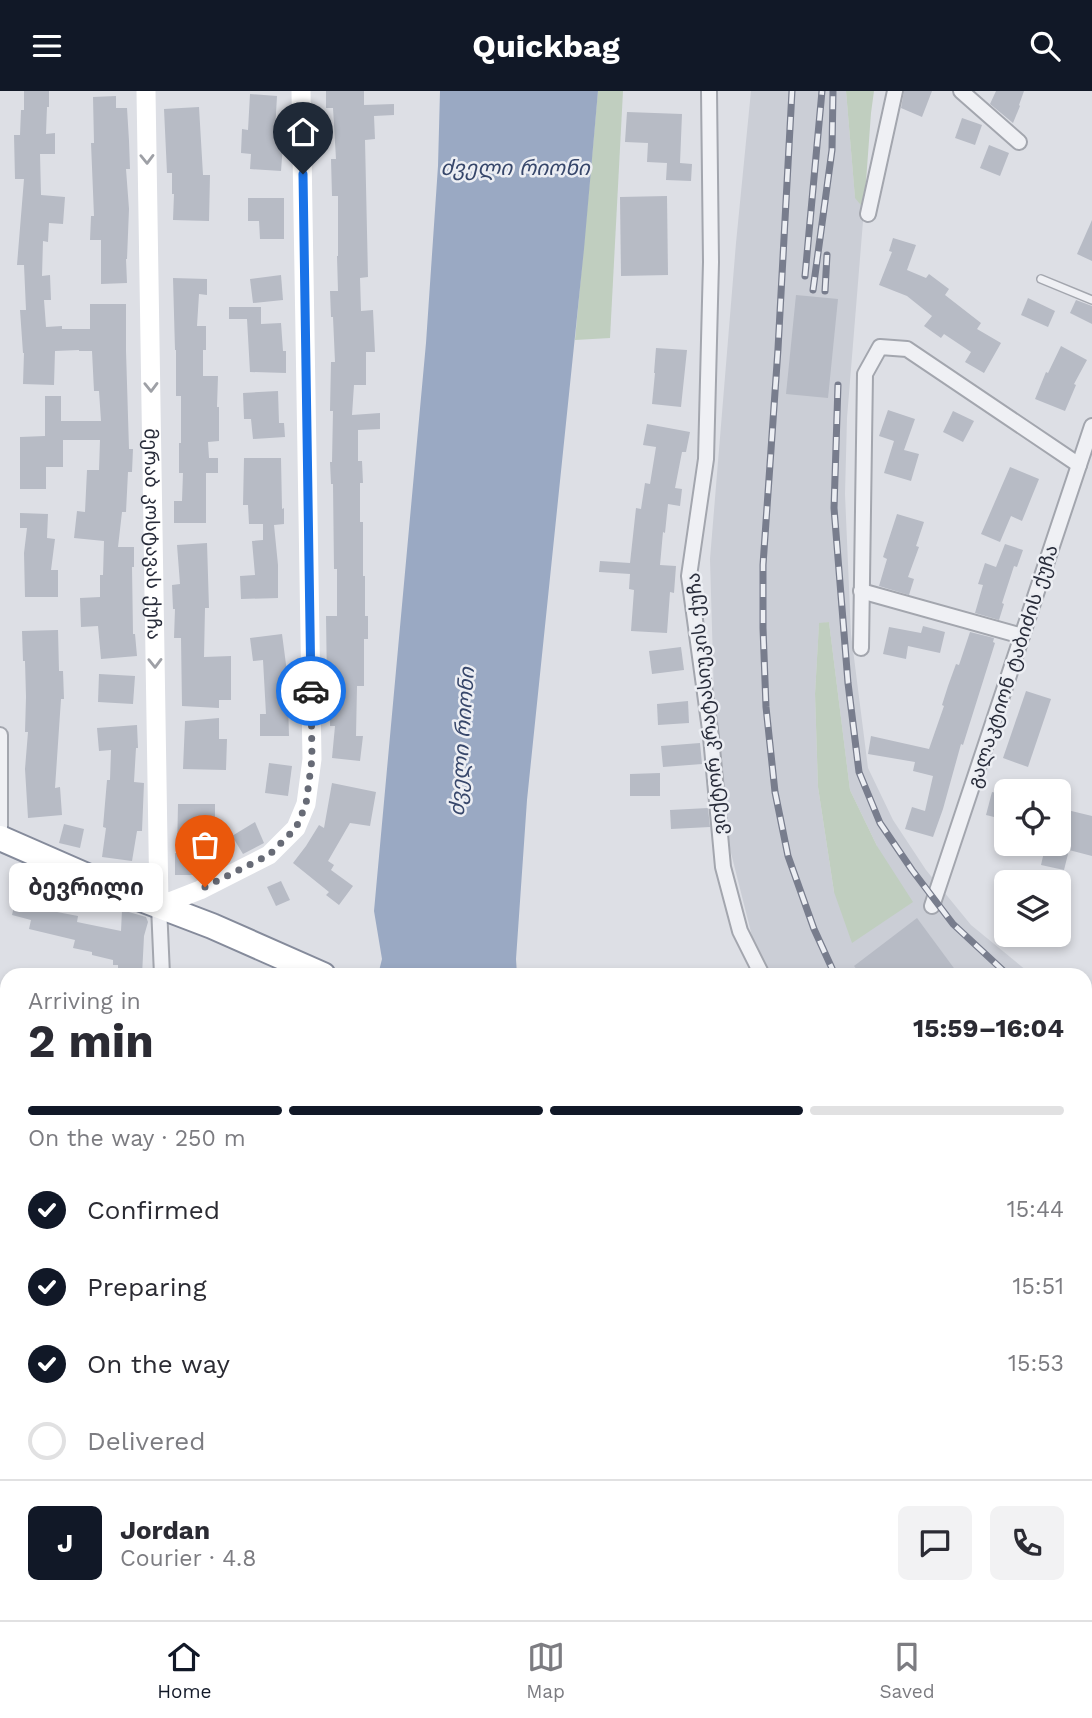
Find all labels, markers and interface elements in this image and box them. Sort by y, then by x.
icon: menu [28,27,66,65]
text: Quickbag [472,27,620,65]
icon: search [1026,27,1064,65]
pin [273,102,333,174]
icon: home [284,113,322,151]
one-way arrow [140,154,155,165]
water label: ძველი რიონი [440,155,591,181]
one-way arrow [143,382,159,392]
street label: მერაბ კოსტავას ქუჩა [139,428,166,640]
street label: გალაკტიონ ტაბიძის ქუჩა [962,542,1064,791]
street label: ვიქტორ კრატასიუკის ქუჩა [681,572,732,836]
courier [276,656,346,726]
one-way arrow [147,658,163,669]
water label: ძველი რიონი [444,666,480,817]
icon: car [292,672,330,710]
map controls [994,779,1071,947]
button: locate [994,779,1071,856]
pin [175,815,235,887]
icon: bag [186,826,224,864]
callout: ბევრილი [9,863,163,911]
button: layers [994,870,1071,947]
text: ბევრილი [28,874,144,901]
text: Arriving in [28,988,141,1015]
text: 15:59–16:04 [913,1013,1064,1043]
text: 2 min [28,1014,154,1068]
text: On the way · 250 m [28,1125,246,1152]
icon: check [28,1191,66,1229]
text: Confirmed [87,1195,220,1225]
text: 15:44 [1007,1196,1064,1223]
icon: check [28,1268,66,1306]
text: Preparing [87,1272,207,1302]
text: 15:51 [1012,1273,1064,1300]
icon: check [28,1345,66,1383]
text: On the way [87,1349,230,1379]
text: 15:53 [1008,1350,1064,1377]
text: Delivered [87,1426,206,1456]
button: chat [898,1506,972,1580]
button: phone [990,1506,1064,1580]
text: Jordan [120,1515,210,1545]
text: J [57,1528,73,1558]
text: Courier · 4.8 [120,1545,256,1572]
tab: Home [157,1638,212,1703]
tab: Map [526,1638,565,1703]
tab: Saved [879,1638,935,1703]

